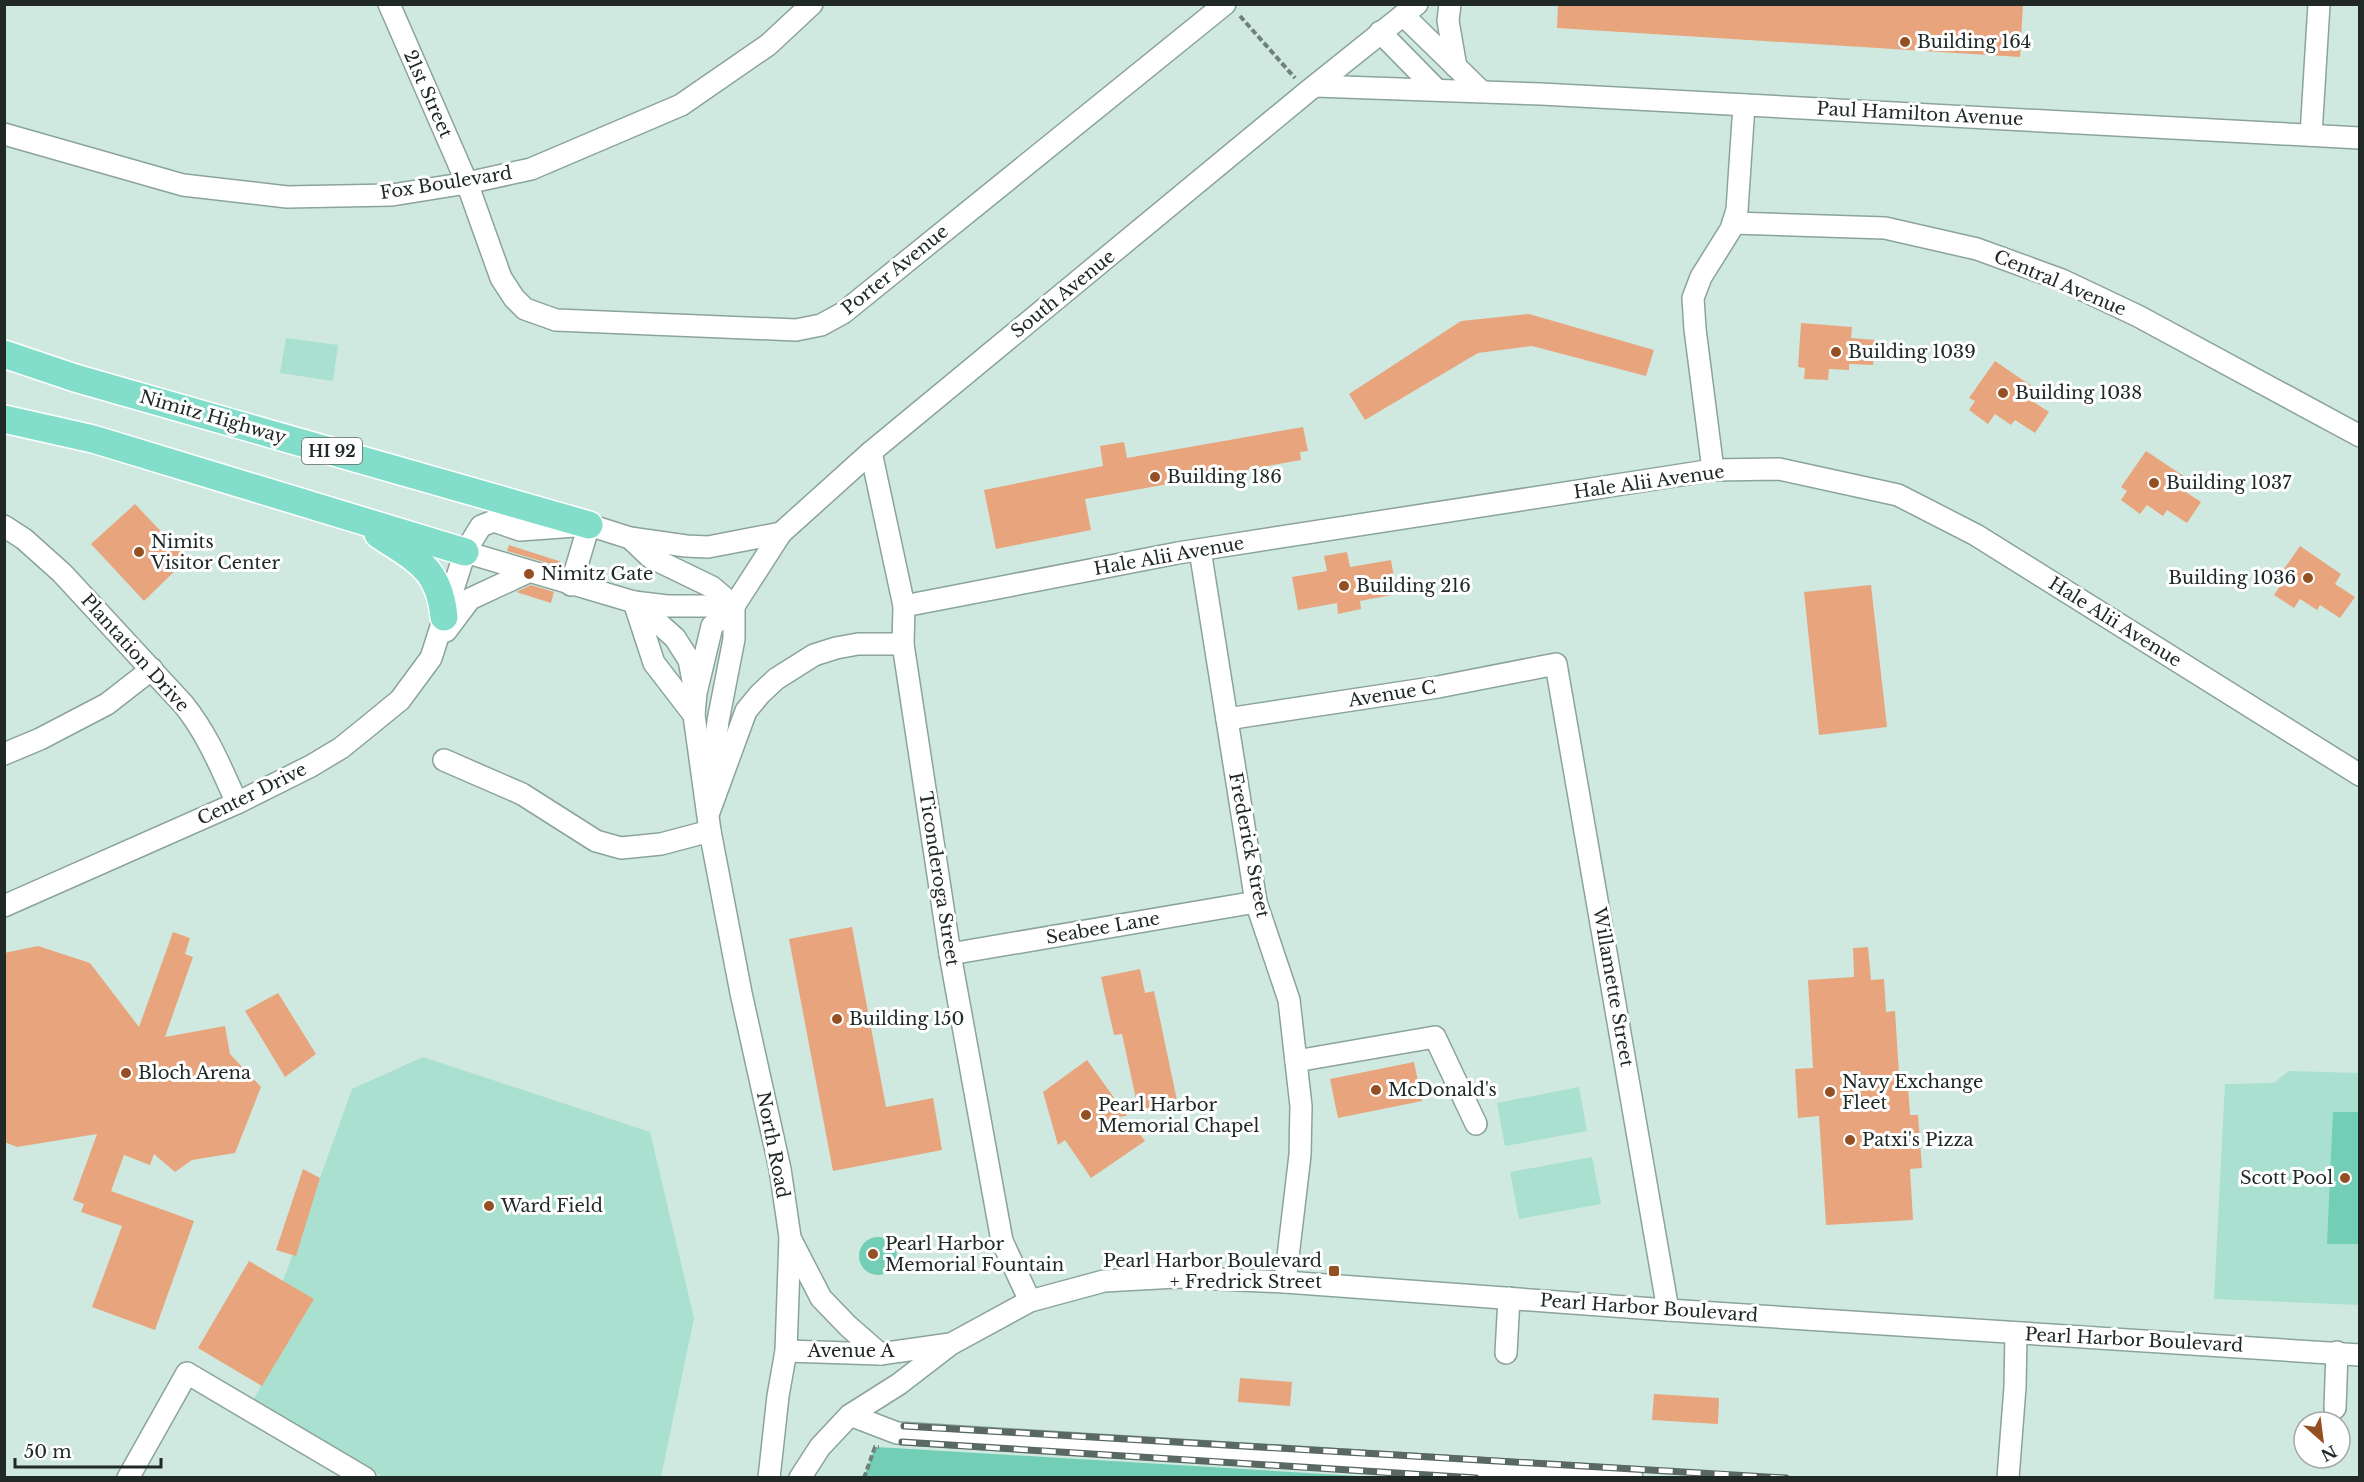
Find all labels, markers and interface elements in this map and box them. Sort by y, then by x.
place label: Building 164 [1917,31,2031,53]
marker: Building 164 [1898,35,1912,49]
street label: 21st Street [399,47,457,141]
street label: Paul Hamilton Avenue [1816,98,2024,130]
street label: Fox Boulevard [378,162,514,204]
street label: Porter Avenue [837,220,953,320]
street label: South Avenue [1006,245,1120,343]
street label: Central Avenue [1991,245,2129,321]
place label: Building 1039 [1848,341,1976,363]
marker: Building 1039 [1829,345,1843,359]
place label: Building 1038 [2015,382,2142,404]
street label: Nimitz Highway [137,386,289,449]
marker: Building 1038 [1996,386,2010,400]
road number: HI 92 [302,438,362,464]
street label: Hale Alii Avenue [1572,461,1726,503]
place label: Building 186 [1167,466,1282,488]
marker: Building 186 [1148,470,1162,484]
place label: Building 1037 [2166,472,2292,494]
marker: Building 1037 [2147,476,2161,490]
place label: Nimits Visitor Center [150,531,281,574]
street label: Hale Alii Avenue [1092,532,1246,580]
marker: Nimits Visitor Center [132,545,146,559]
place label: Nimitz Gate [541,563,653,585]
marker: Nimitz Gate [522,567,536,581]
place label: Building 1036 [2168,567,2296,589]
marker: Building 1036 [2301,571,2315,585]
street label: Hale Alii Avenue [2045,572,2185,672]
place label: Building 216 [1356,575,1471,597]
marker: Building 216 [1337,579,1351,593]
street label: Plantation Drive [76,589,194,717]
street label: Avenue C [1346,676,1437,712]
street label: Center Drive [194,758,310,830]
street label: Frederick Street [1224,770,1274,920]
street label: Ticonderoga Street [914,790,964,968]
street label: Willamette Street [1588,904,1638,1069]
street label: Seabee Lane [1044,907,1162,949]
place label: Building 150 [849,1008,964,1030]
marker: Building 150 [830,1012,844,1026]
place label: Bloch Arena [138,1062,251,1084]
marker: Bloch Arena [119,1066,133,1080]
place label: Navy Exchange Fleet [1842,1071,1983,1114]
place label: McDonald's [1388,1079,1497,1101]
marker: McDonald's [1369,1083,1383,1097]
marker: Navy Exchange Fleet [1823,1085,1837,1099]
street label: North Road [752,1090,794,1200]
place label: Pearl Harbor Memorial Chapel [1098,1094,1260,1137]
marker: Pearl Harbor Memorial Chapel [1079,1108,1093,1122]
place label: Patxi's Pizza [1862,1129,1974,1151]
marker: Patxi's Pizza [1843,1133,1857,1147]
place label: Scott Pool [2240,1167,2333,1189]
marker: Scott Pool [2338,1171,2352,1185]
place label: Ward Field [500,1195,603,1217]
marker: Ward Field [482,1199,496,1213]
place label: Pearl Harbor Memorial Fountain [885,1233,1064,1276]
marker: Pearl Harbor Memorial Fountain [866,1247,880,1261]
place label: Pearl Harbor Boulevard + Fredrick Street [1103,1250,1322,1293]
marker: Pearl Harbor Boulevard + Fredrick Street [1327,1264,1341,1278]
street label: Pearl Harbor Boulevard [1539,1289,1759,1327]
street label: Pearl Harbor Boulevard [2024,1323,2244,1357]
street label: Avenue A [807,1340,896,1362]
north arrow [2292,1410,2352,1470]
scale bar [15,1431,160,1469]
text: 50 m [24,1441,72,1463]
text: N [2318,1441,2340,1466]

